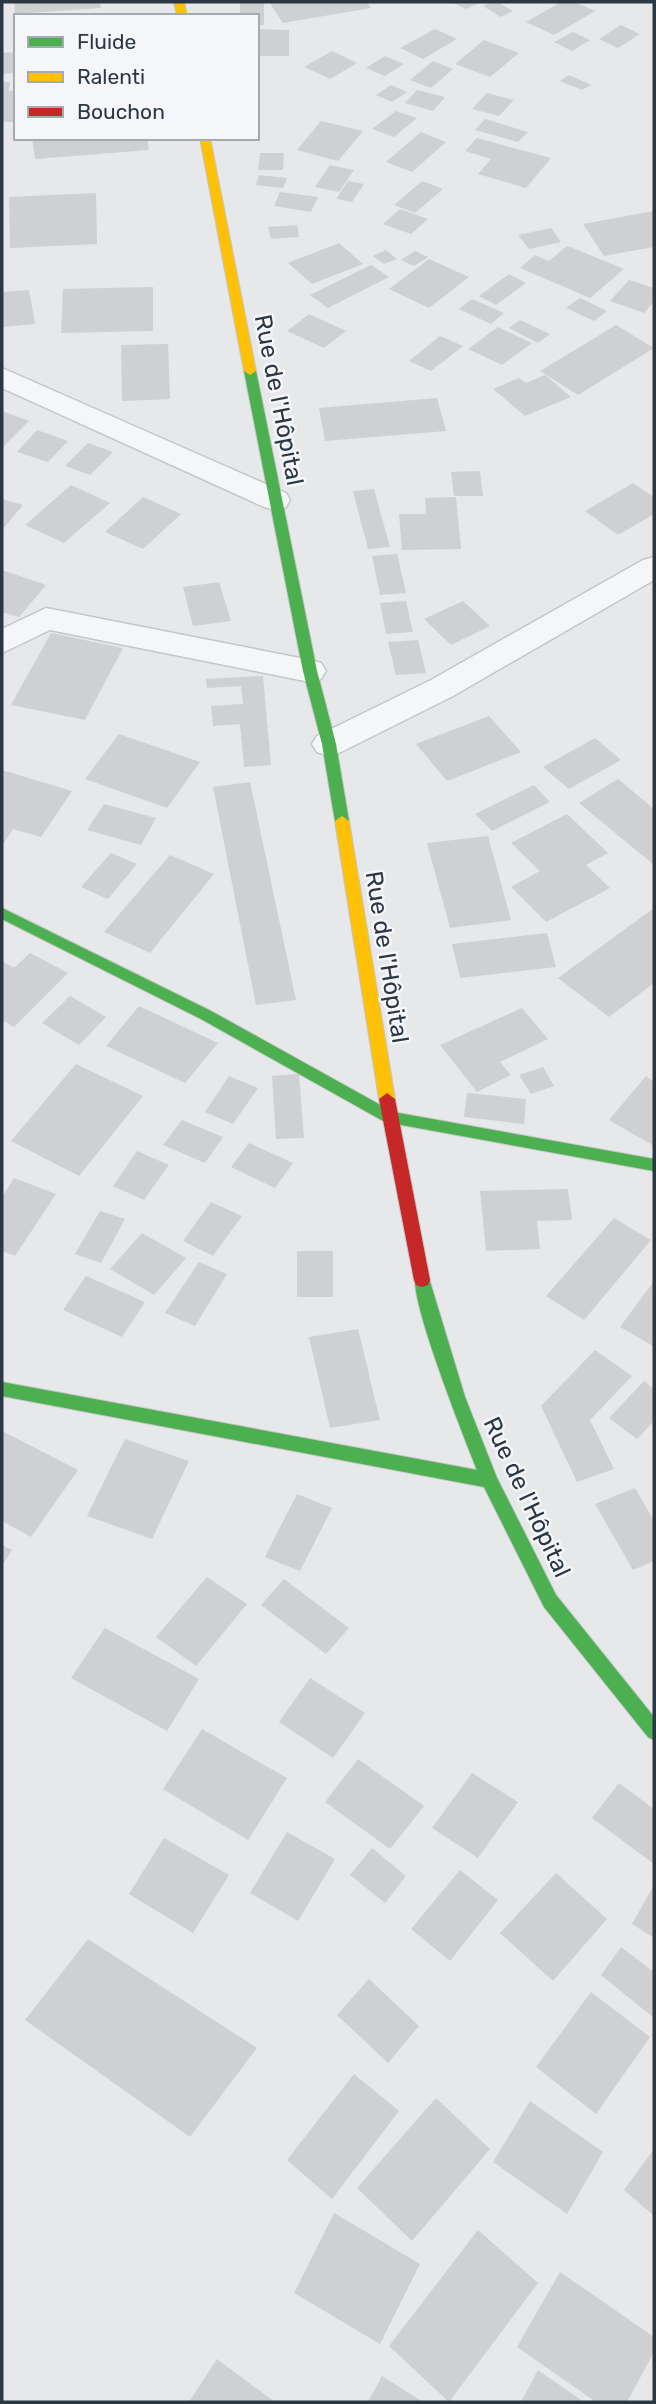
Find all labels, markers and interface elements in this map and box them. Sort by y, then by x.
legend [14,14,259,140]
text: Fluide [77,29,136,54]
text: Ralenti [77,64,145,89]
text: Bouchon [77,99,165,124]
street label: Rue de l'Hôpital [249,312,309,488]
street label: Rue de l'Hôpital [360,869,414,1045]
street label: Rue de l'Hôpital [478,1412,576,1582]

